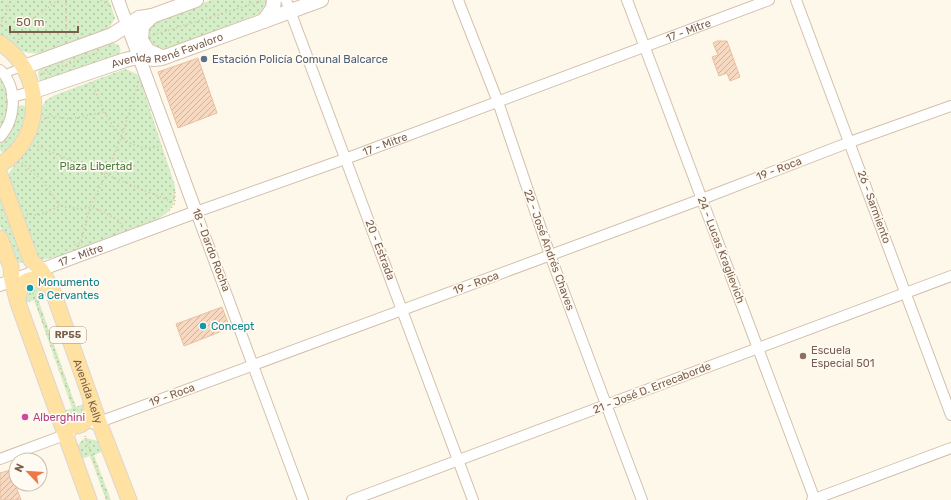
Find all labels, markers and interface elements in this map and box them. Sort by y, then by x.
scale bar [10,8,78,34]
text: 50 m [16,15,44,29]
street label: 17 - Mitre [664,16,713,45]
street label: Avenida René Favaloro [109,30,225,71]
place label: Estación Policía Comunal Balcarce [212,53,388,66]
marker: Estación Policía Comunal Balcarce [199,54,209,64]
street label: 17 - Mitre [361,130,409,158]
street label: 19 - Roca [754,154,804,184]
park label: Plaza Libertad [60,160,132,173]
street label: 26 - Sarmiento [855,169,893,245]
street label: 22 - José Andrés Chaves [521,188,577,313]
street label: 24 - Lucas Kraglievich [695,195,747,305]
street label: 18 - Dardo Rocha [189,207,233,293]
street label: 20 - Estrada [363,218,397,282]
street label: 17 - Mitre [56,241,105,269]
street label: 19 - Roca [451,269,501,297]
place label: Monumento a Cervantes [38,276,99,302]
marker: Monumento a Cervantes [25,283,35,293]
place label: Concept [211,320,255,333]
marker: Concept [198,321,208,331]
road number: RP55 [50,327,86,343]
place label: Escuela Especial 501 [811,344,874,370]
marker: Escuela Especial 501 [798,351,808,361]
street label: Avenida Kelly [71,357,106,425]
street label: 21 - José D. Errecaborde [591,359,713,417]
street label: 19 - Roca [147,381,197,409]
place label: Alberghini [33,411,85,424]
marker: Alberghini [20,412,30,422]
north arrow [8,452,48,492]
text: N [12,462,27,474]

